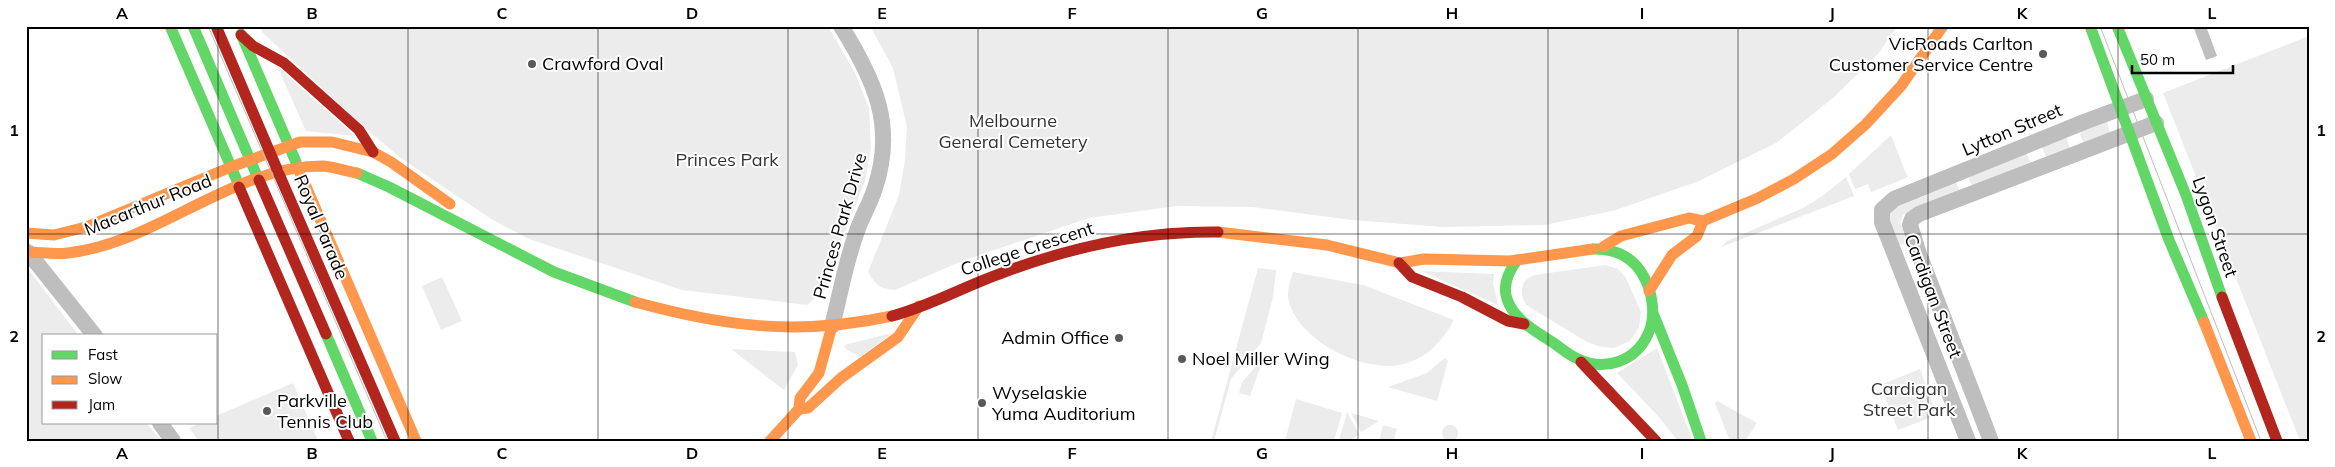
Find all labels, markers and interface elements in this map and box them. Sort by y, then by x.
text: A [116,3,128,23]
text: B [306,3,318,23]
text: C [497,3,508,23]
text: D [686,3,698,23]
text: E [877,3,887,23]
text: F [1067,3,1077,23]
text: G [1256,3,1268,23]
text: H [1446,3,1458,23]
text: I [1640,3,1644,23]
text: J [1829,3,1835,23]
text: K [2017,3,2029,23]
text: L [2208,3,2217,23]
place label: VicRoads Carlton Customer Service Centre [1829,32,2033,76]
scale bar [2132,42,2234,74]
marker: VicRoads Carlton Customer Service Centre [2037,48,2049,60]
text: 50 m [2140,50,2175,69]
place label: Crawford Oval [542,52,664,75]
marker: Crawford Oval [526,58,538,70]
street label: Lytton Street [1958,98,2065,161]
park label: Melbourne General Cemetery [938,109,1088,153]
text: 1 [9,120,19,140]
text: 1 [2316,120,2326,140]
park label: Princes Park [676,148,779,171]
street label: Princes Park Drive [808,150,871,302]
street label: Macarthur Road [81,168,215,241]
street label: Royal Parade [289,171,354,283]
street label: Lygon Street [2188,174,2243,280]
street label: College Crescent [957,216,1096,281]
street label: Cardigan Street [1899,231,1968,361]
text: 2 [9,326,19,346]
place label: Admin Office [1001,326,1109,349]
text: 2 [2316,326,2326,346]
marker: Admin Office [1113,332,1125,344]
legend [42,334,218,424]
text: Fast [88,345,118,364]
place label: Noel Miller Wing [1192,347,1330,370]
marker: Noel Miller Wing [1176,353,1188,365]
text: Slow [88,369,122,388]
park label: Cardigan Street Park [1863,377,1956,421]
place label: Wyselaskie Yuma Auditorium [991,381,1136,425]
place label: Parkville Tennis Club [277,389,373,433]
text: Jam [88,395,115,414]
marker: Wyselaskie Yuma Auditorium [976,397,988,409]
marker: Parkville Tennis Club [261,405,273,417]
text: A [116,443,128,463]
text: B [306,443,318,463]
text: C [497,443,508,463]
text: D [686,443,698,463]
text: E [877,443,887,463]
text: F [1067,443,1077,463]
text: G [1256,443,1268,463]
text: H [1446,443,1458,463]
text: I [1640,443,1644,463]
text: J [1829,443,1835,463]
text: K [2017,443,2029,463]
text: L [2208,443,2217,463]

